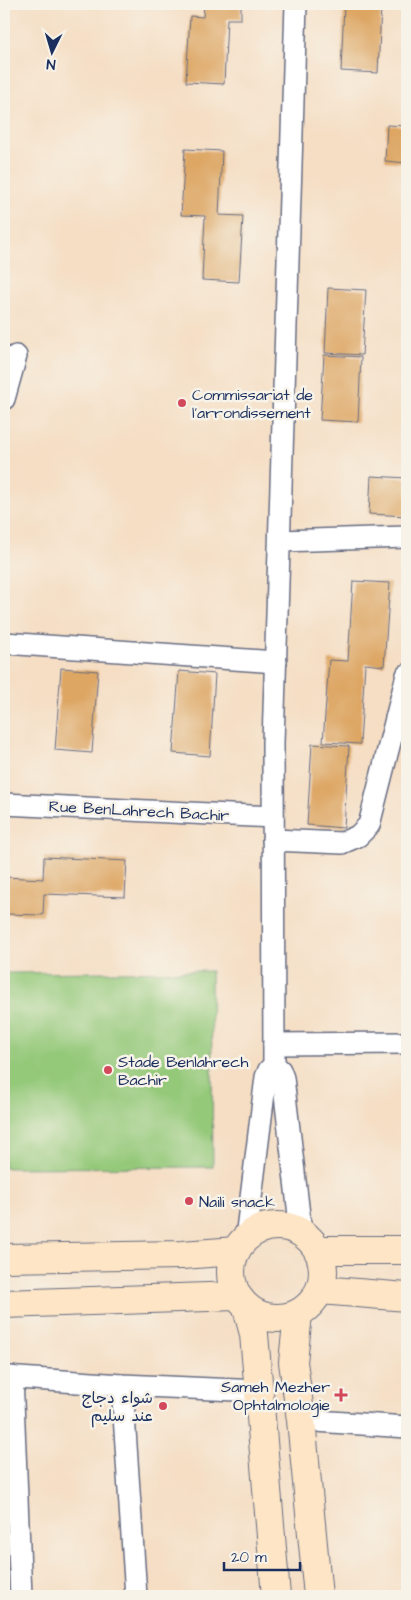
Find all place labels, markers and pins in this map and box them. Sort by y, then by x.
place label: Commissariat de l'arrondissement [192,384,313,424]
marker: Commissariat de l'arrondissement [176,397,188,409]
place label: Stade Benlahrech Bachir [118,1051,248,1091]
marker: Stade Benlahrech Bachir [102,1064,114,1076]
place label: Naili snack [199,1191,275,1213]
marker: Naili snack [183,1195,195,1207]
place label: Sameh Mezher Ophtalmologie [221,1376,330,1417]
place label: شواء دجاج عند سليم [82,1387,153,1428]
marker: Sameh Mezher Ophtalmologie [334,1388,348,1402]
marker: شواء دجاج عند سليم [157,1400,169,1412]

